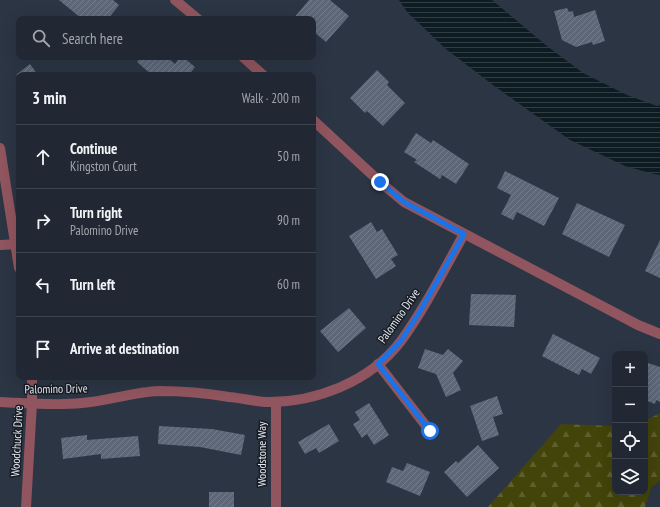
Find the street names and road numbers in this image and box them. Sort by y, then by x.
street label: Palomino Drive [374,286,423,346]
street label: Palomino Drive [24,380,88,397]
street label: Woodchuck Drive [7,405,26,477]
street label: Woodstone Way [254,421,269,487]

